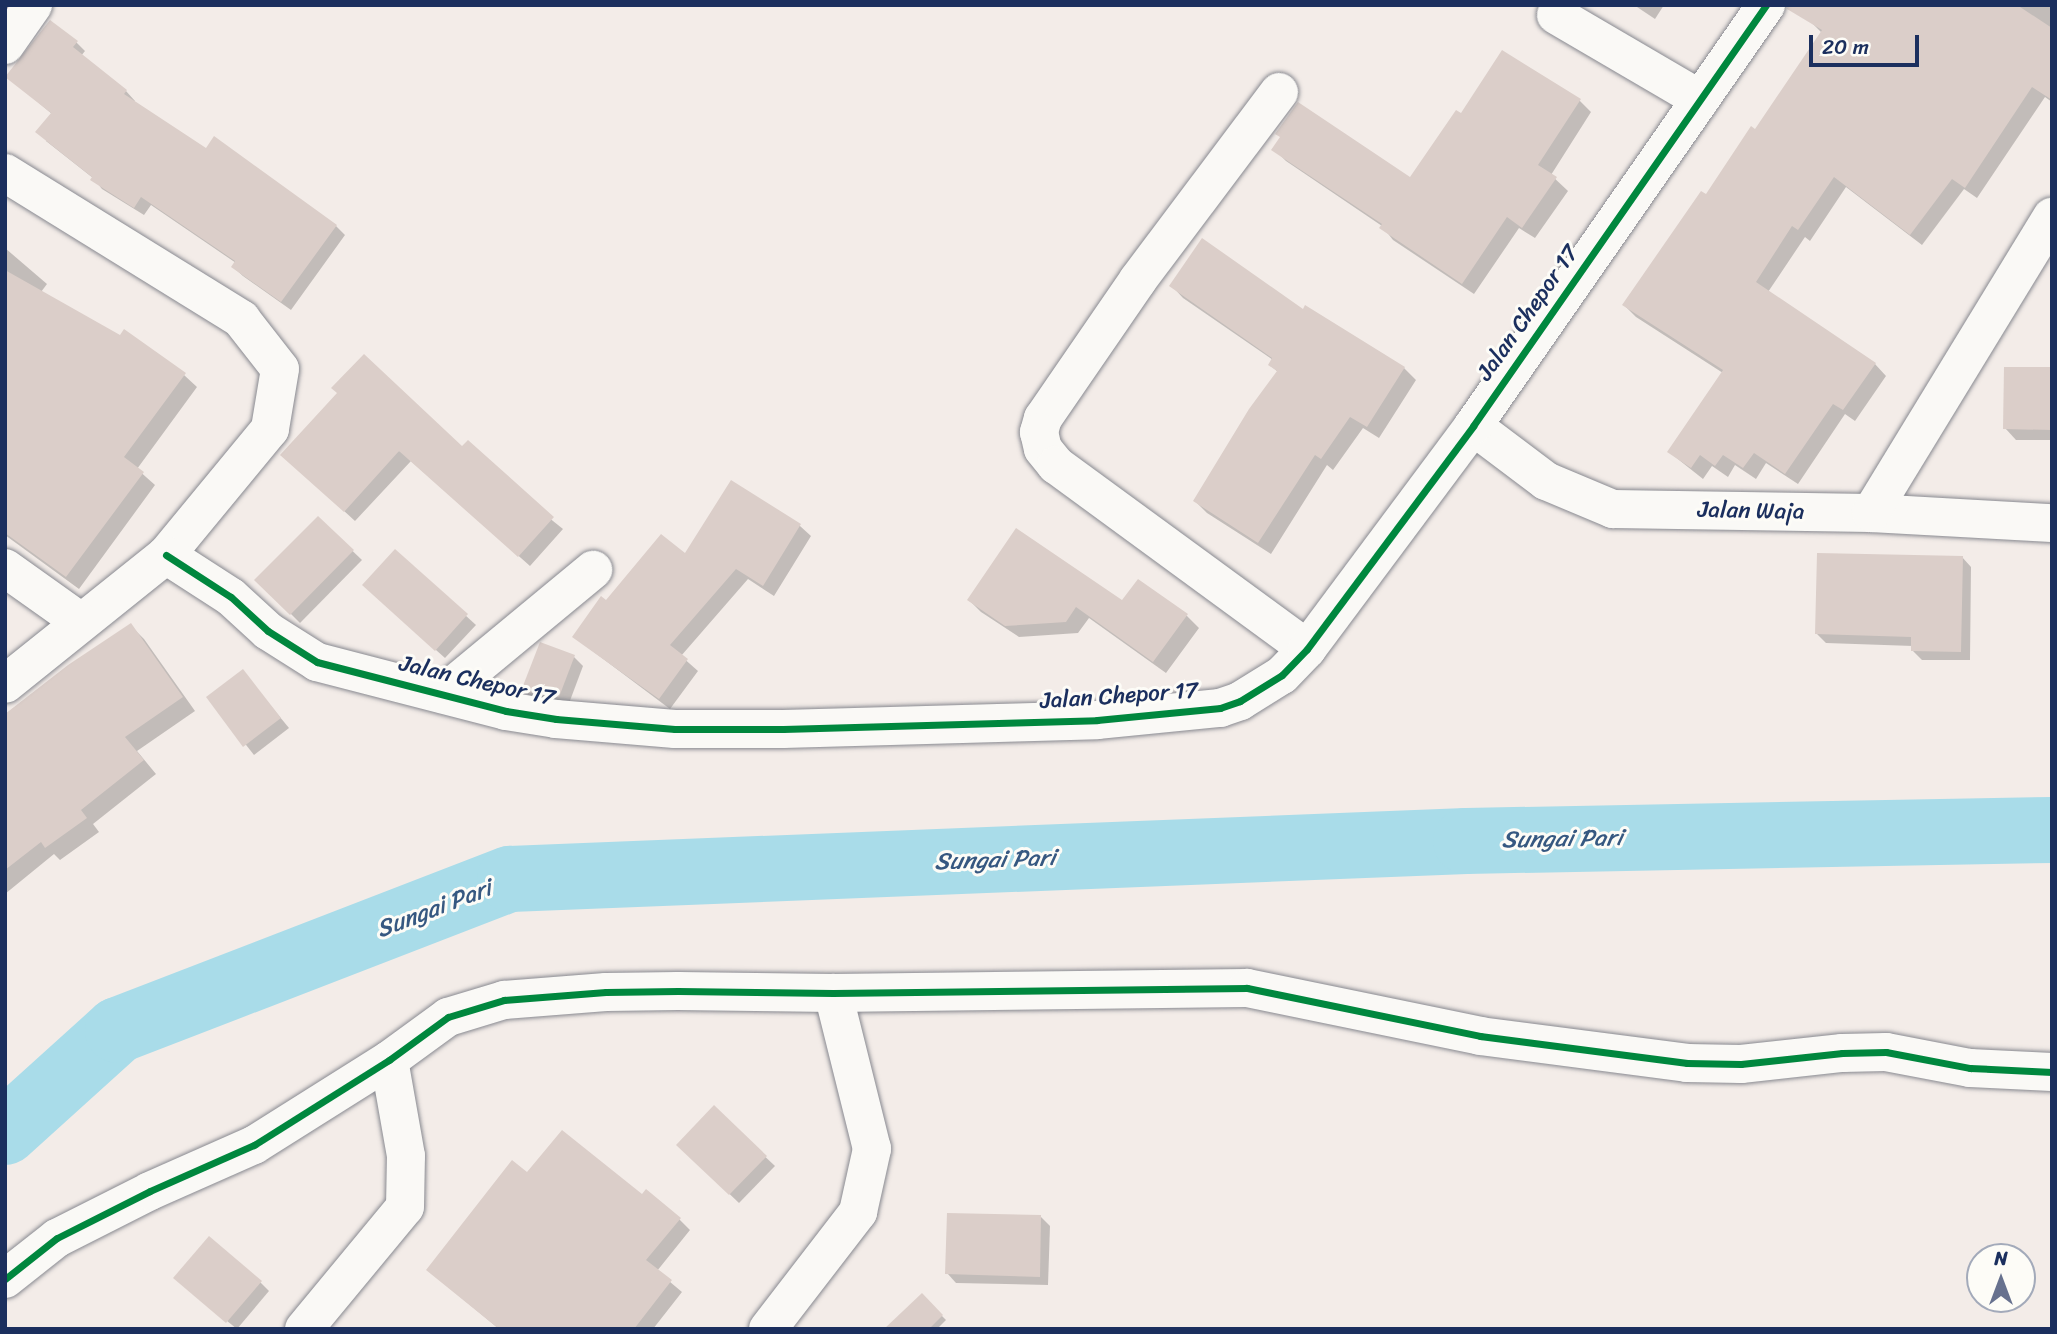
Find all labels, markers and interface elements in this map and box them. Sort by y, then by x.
scale bar [1812,21,1922,65]
text: 20 m [1822,28,1869,66]
street label: Jalan Chepor 17 [1471,240,1585,386]
street label: Jalan Waja [1697,496,1805,526]
street label: Jalan Chepor 17 [396,650,558,712]
street label: Jalan Chepor 17 [1039,677,1199,715]
water label: Sungai Pari [1501,824,1623,854]
water label: Sungai Pari [934,843,1056,877]
water label: Sungai Pari [372,874,496,944]
text: N [1994,1242,2008,1275]
north arrow [1966,1243,2036,1313]

